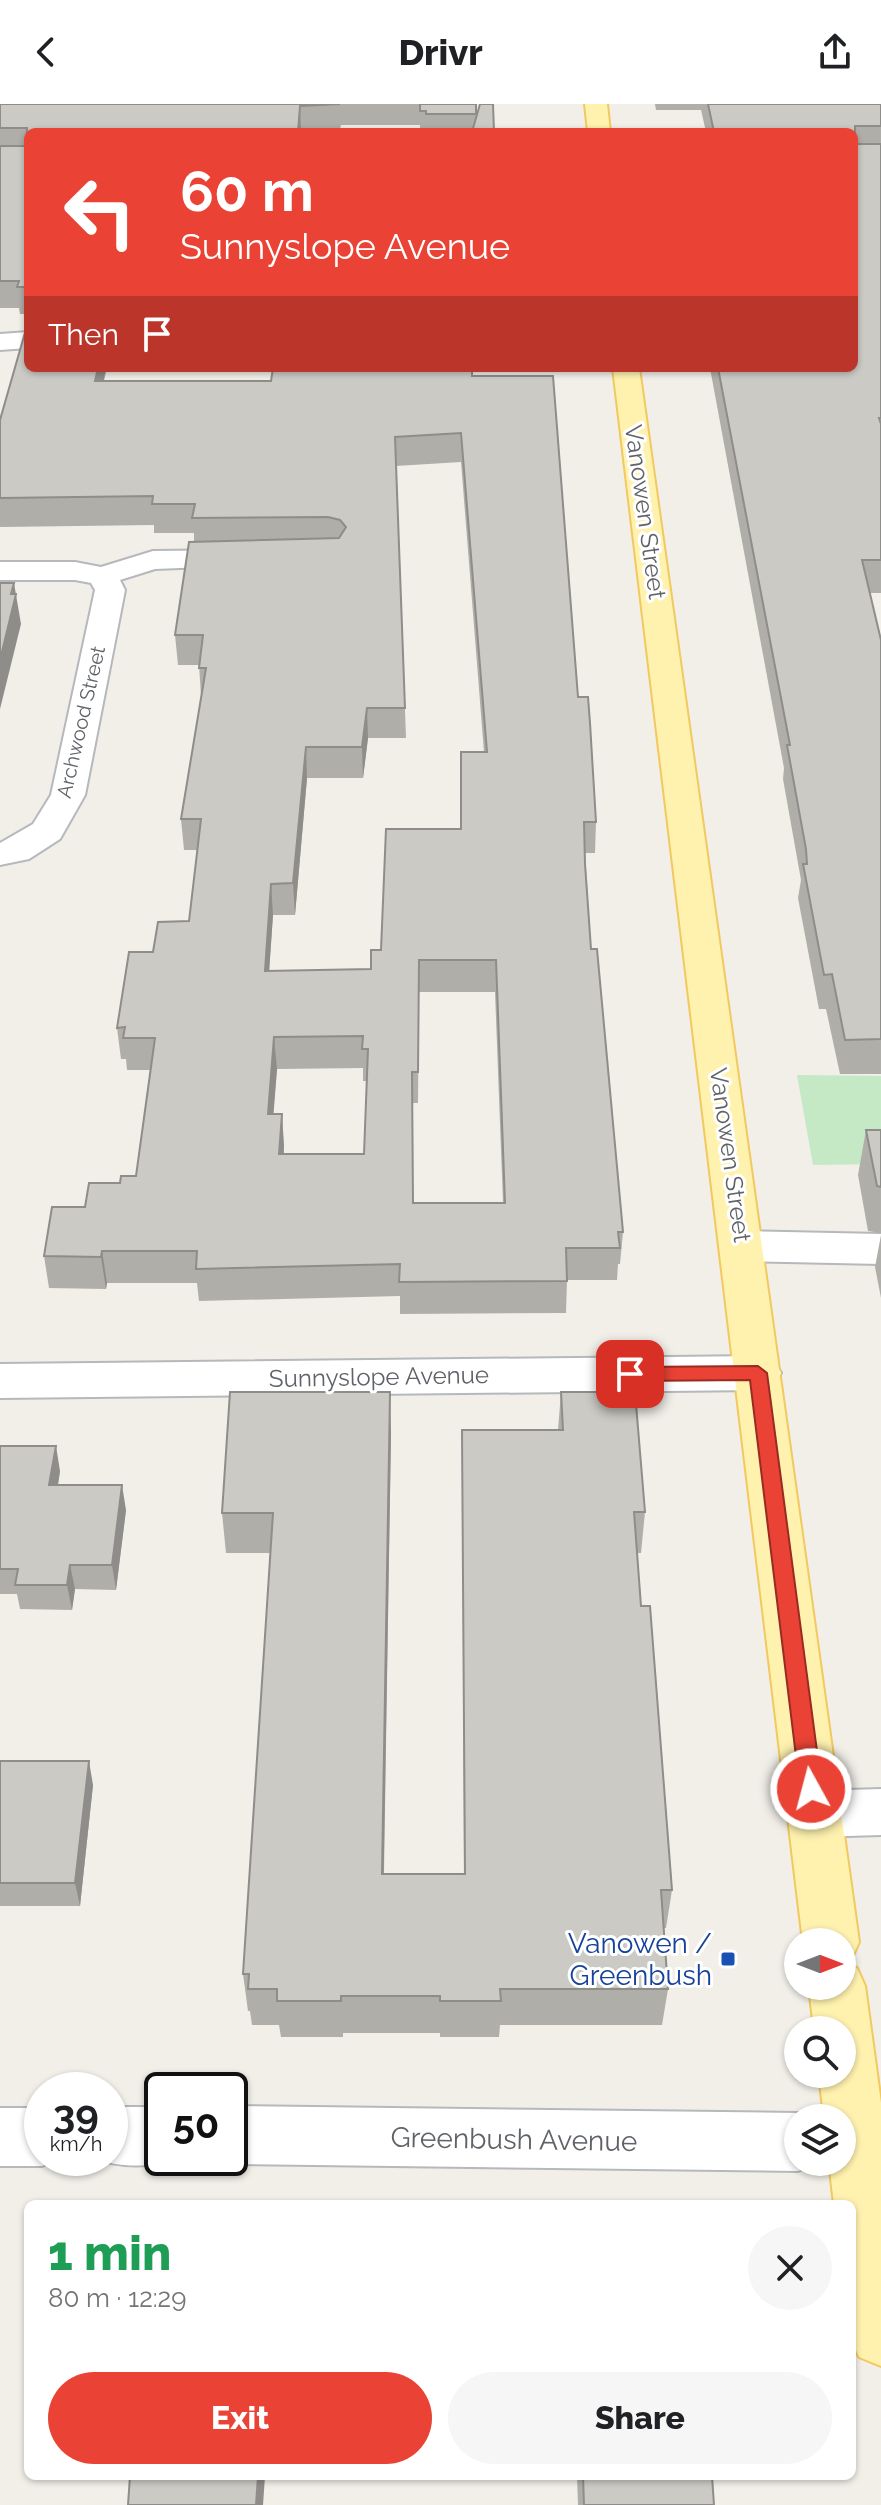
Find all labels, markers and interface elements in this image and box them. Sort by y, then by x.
icon: back [24,30,68,74]
icon: share [813,30,857,74]
text: Drivr [398,31,483,73]
text: 60 m [180,158,314,224]
icon: left [48,160,152,264]
text: Sunnyslope Avenue [180,225,510,267]
icon: arrive [135,312,179,356]
text: Then [48,317,119,352]
street label: Vanowen Street [619,423,672,601]
street label: Archwood Street [52,643,110,800]
street label: Vanowen Street [704,1066,757,1244]
pin [596,1340,664,1408]
icon: arrive [608,1352,652,1396]
street label: Sunnyslope Avenue [269,1360,489,1393]
position arrow [769,1747,853,1831]
place label: Vanowen / Greenbush [568,1927,712,1992]
north arrow [784,1928,856,2000]
map controls [784,1928,856,2176]
marker: Vanowen / Greenbush [719,1950,737,1968]
button: search [784,2016,856,2088]
speed limit sign: 50 [144,2072,248,2176]
text: 39 [53,2090,99,2137]
button: layers [784,2104,856,2176]
street label: Greenbush Avenue [390,2121,638,2158]
text: km/h [50,2132,102,2156]
text: 1 min [48,2225,171,2281]
button: close [748,2226,832,2310]
text: 80 m · 12:29 [48,2283,186,2313]
button: Exit [48,2372,432,2464]
button: Share [448,2372,832,2464]

